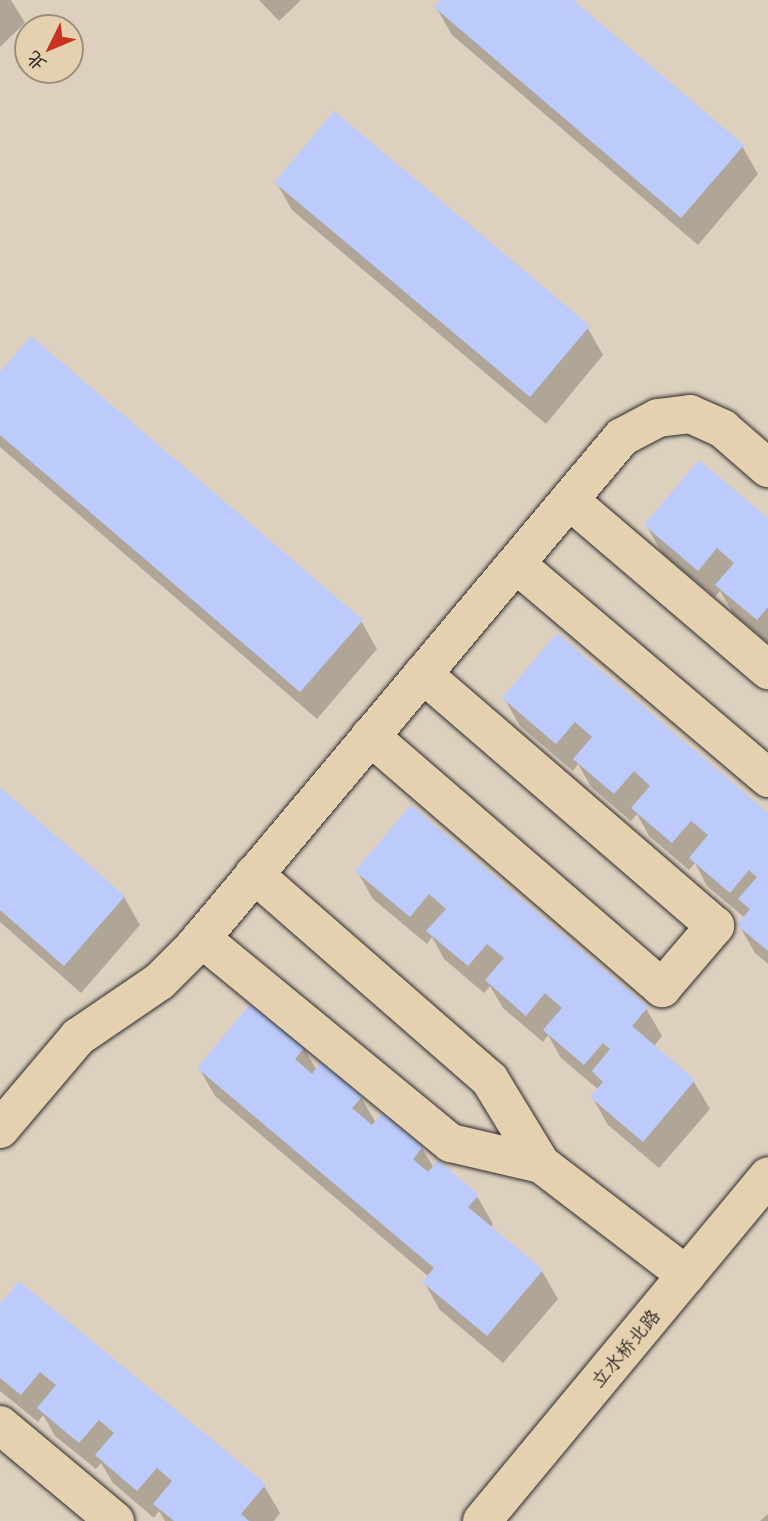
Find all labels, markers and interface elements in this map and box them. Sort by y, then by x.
north arrow [14,14,84,84]
text: 北 [18,45,52,78]
street label: 立水桥北路 [586,1304,664,1392]

